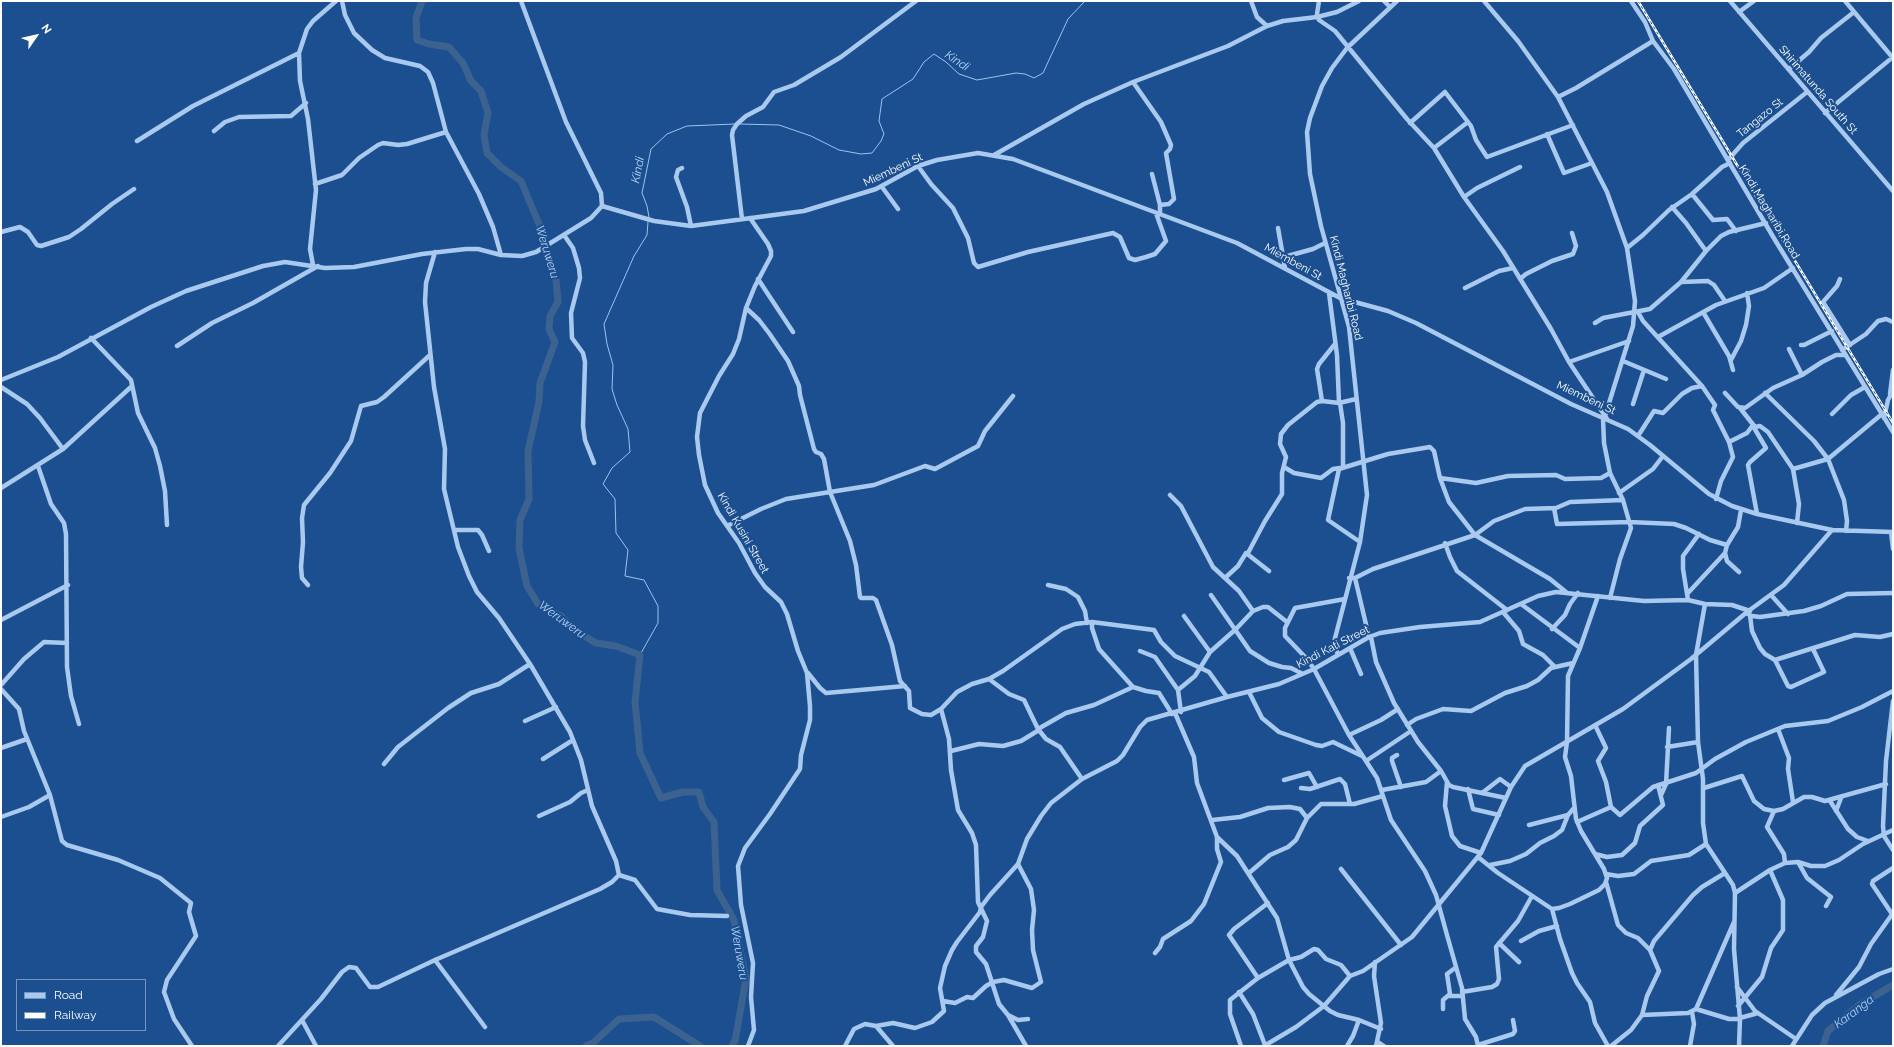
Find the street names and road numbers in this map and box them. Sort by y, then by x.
street label: Shirimatunda South St [1776,43,1860,137]
street label: Tangazo St [1734,95,1786,141]
street label: Miembeni St [861,151,925,189]
street label: Kindi Magharibi Road [1736,163,1802,261]
street label: Kindi Magharibi Road [1327,234,1365,342]
street label: Miembeni St [1262,241,1324,283]
street label: Miembeni St [1554,379,1618,417]
street label: Kindi Kusini Street [714,490,772,576]
street label: Kindi Kati Street [1294,623,1372,671]

